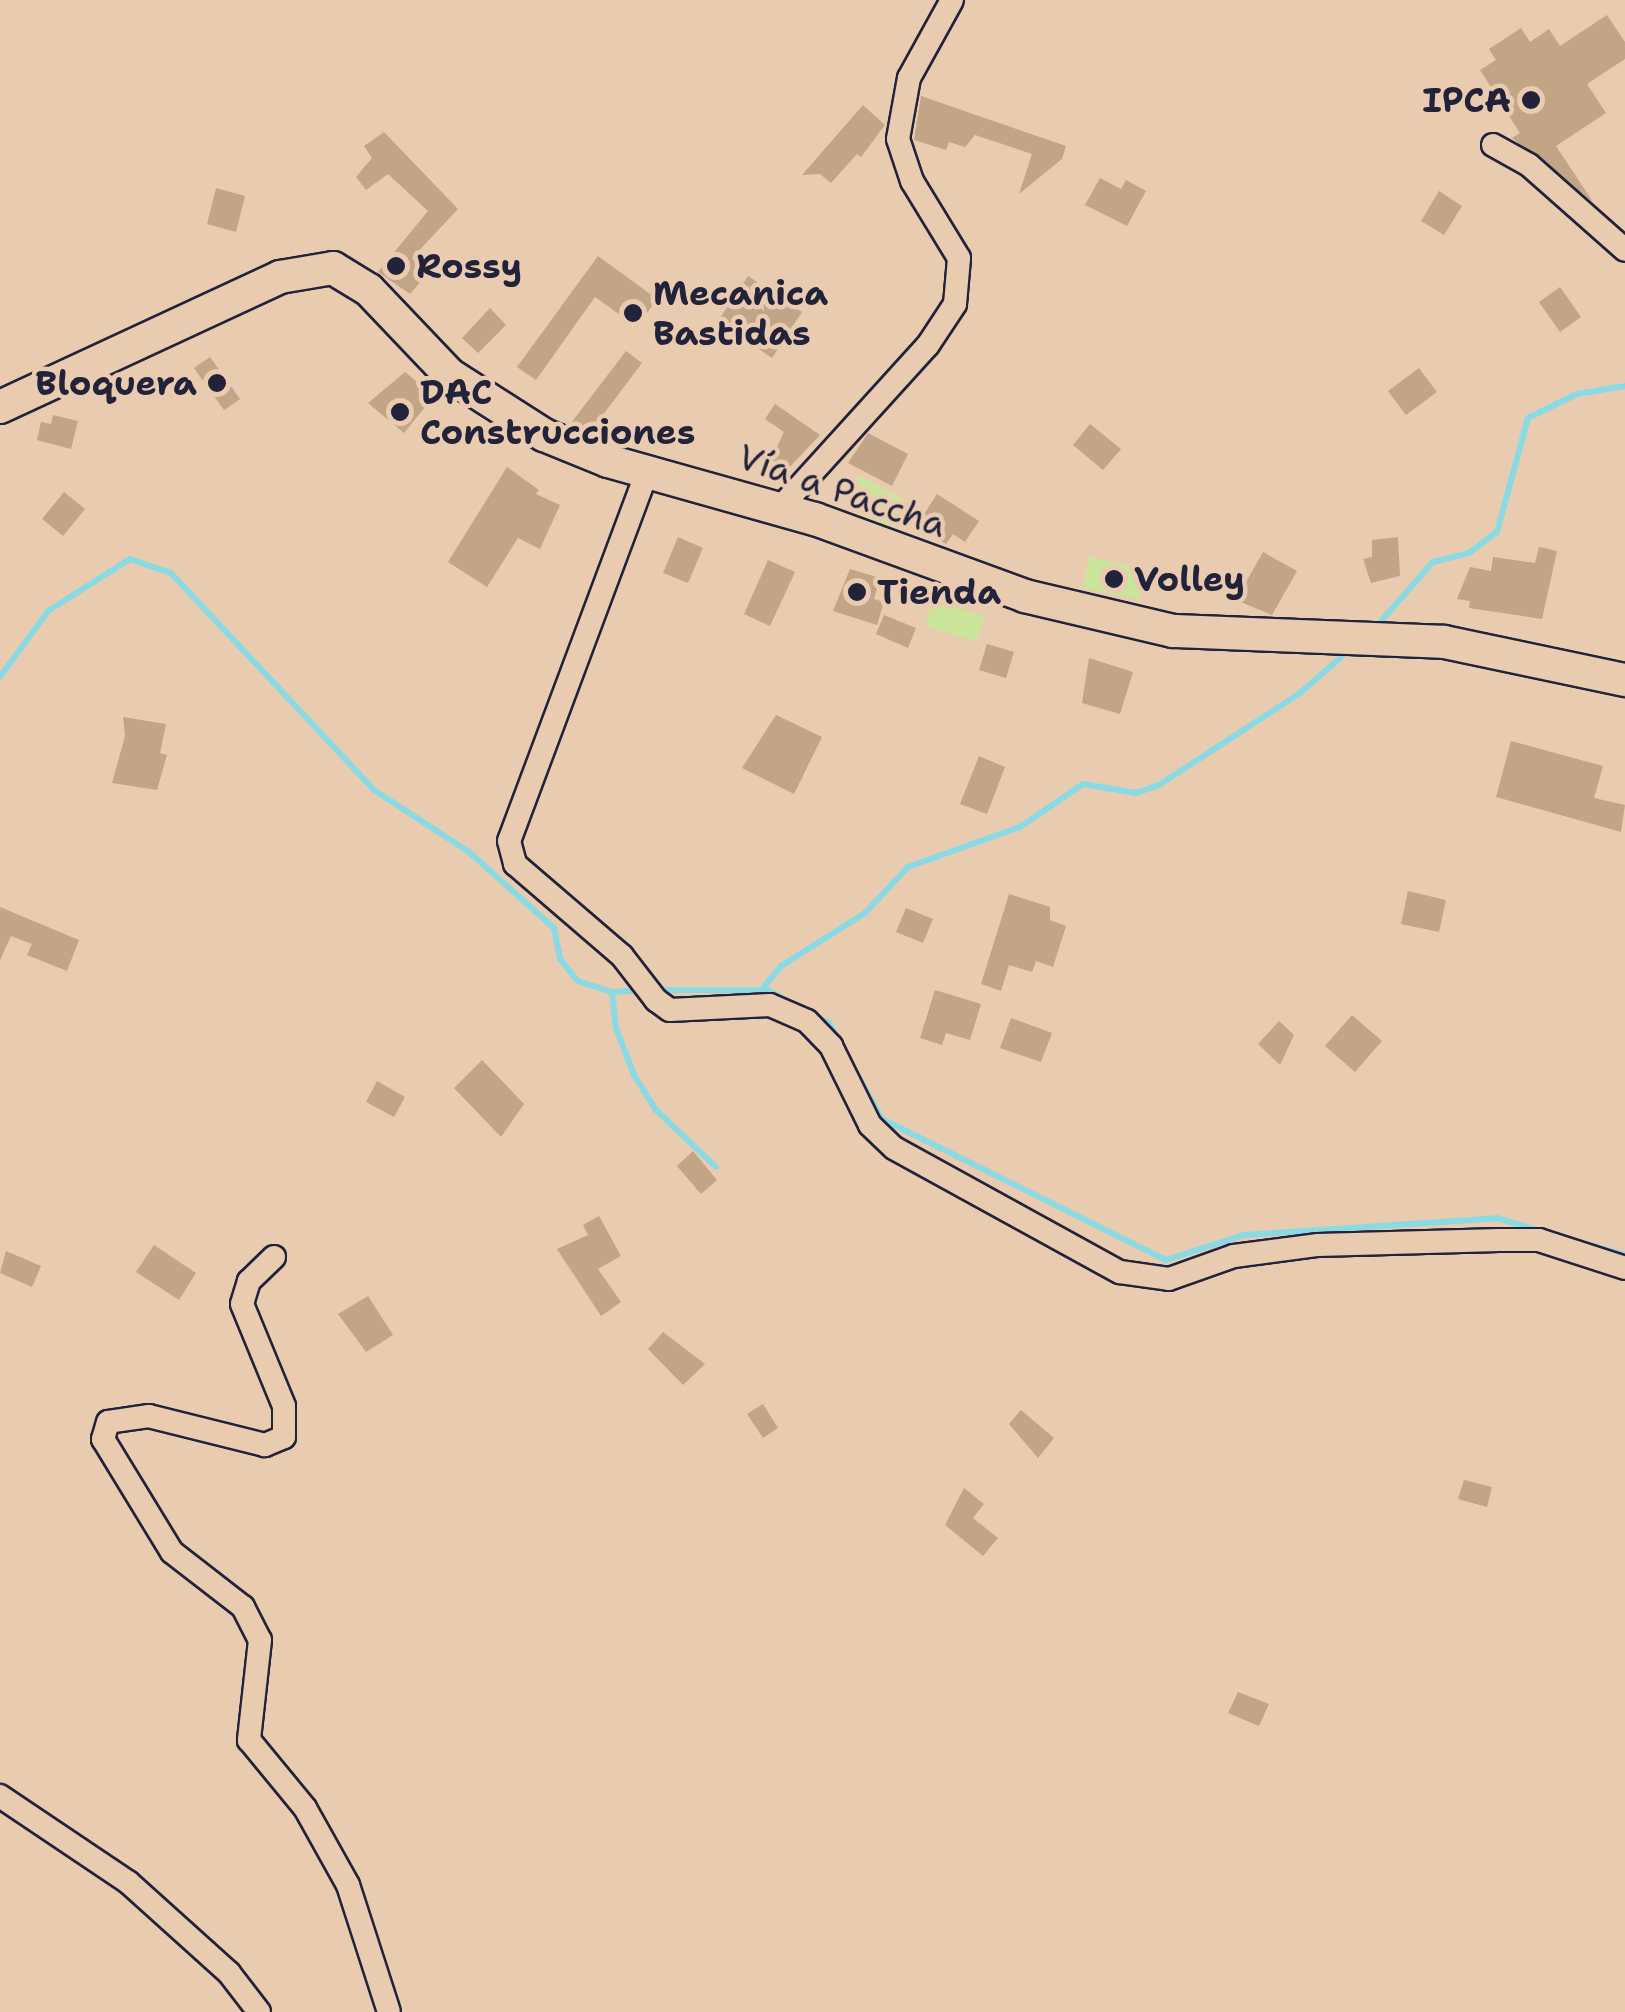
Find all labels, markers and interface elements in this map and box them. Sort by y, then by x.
place label: IPCA [1422,79,1511,121]
marker: IPCA [1520,89,1542,111]
place label: Rossy [416,245,522,287]
marker: Rossy [385,255,407,277]
place label: Mecanica Bastidas [653,272,828,354]
marker: Mecanica Bastidas [622,302,644,324]
place label: Bloquera [35,362,197,404]
place label: DAC Construcciones [420,371,695,453]
marker: Bloquera [206,372,228,394]
marker: DAC Construcciones [389,401,411,423]
street label: Vía a Paccha [732,436,952,546]
place label: Volley [1134,558,1245,600]
marker: Volley [1103,568,1125,590]
place label: Tienda [877,571,1001,613]
marker: Tienda [846,581,868,603]

